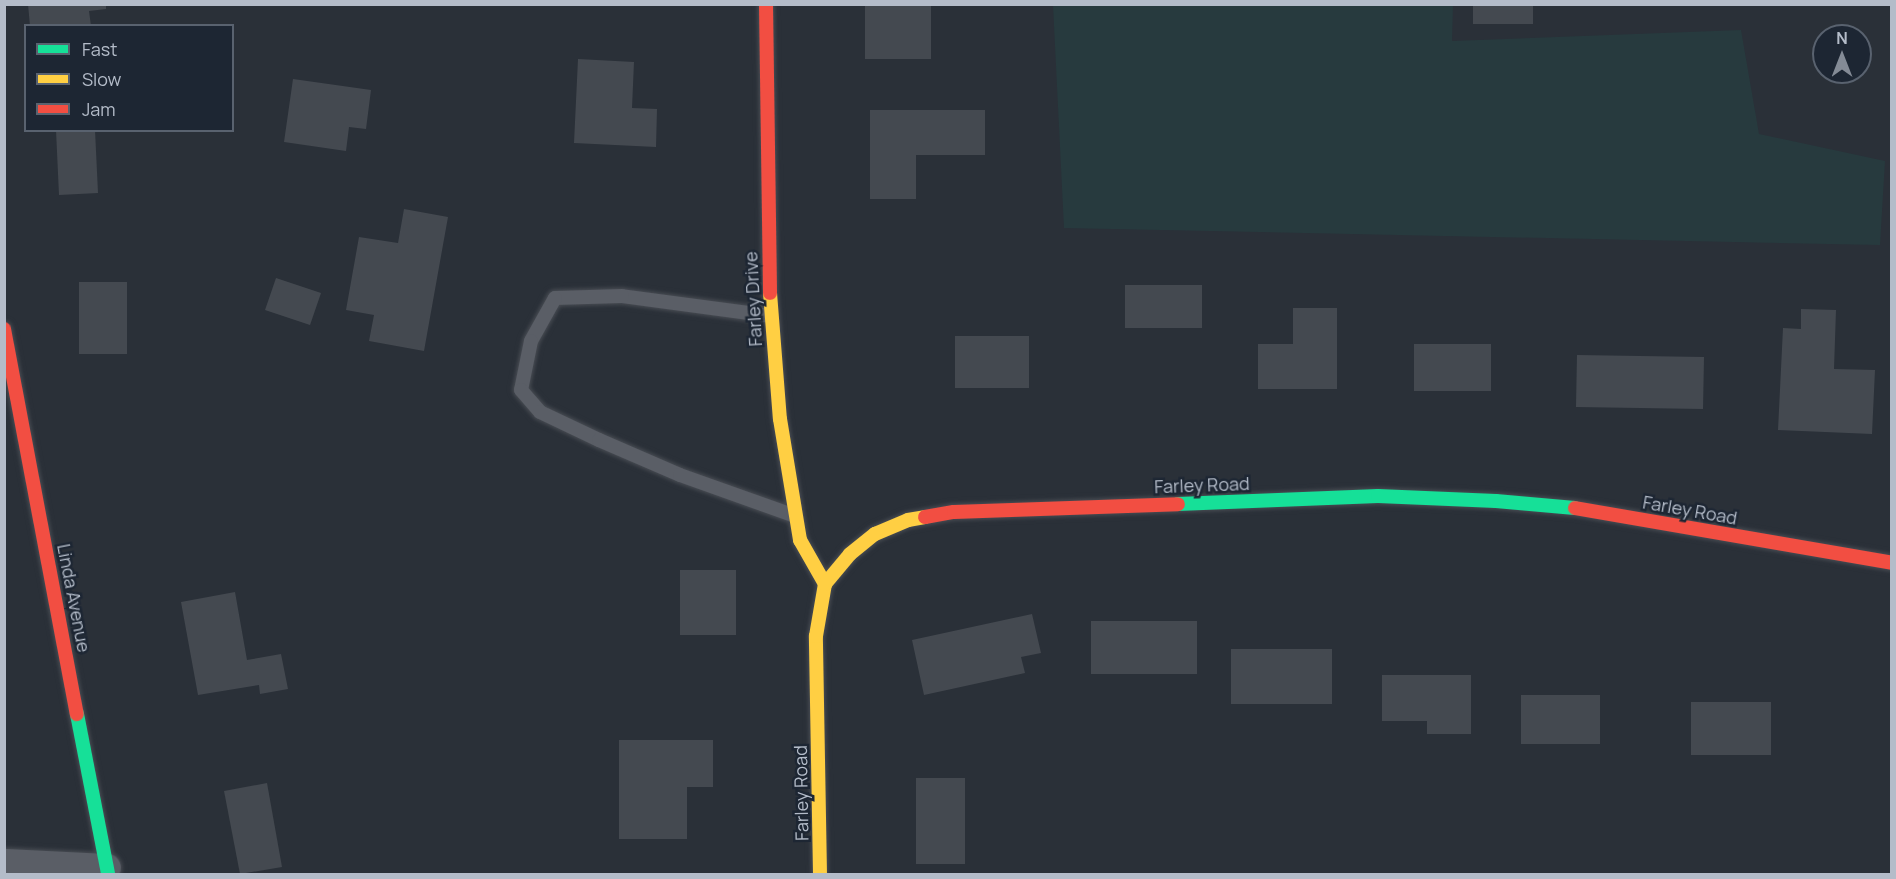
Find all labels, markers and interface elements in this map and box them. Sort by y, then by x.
legend [24,24,234,132]
north arrow [1812,24,1872,84]
text: N [1836,27,1848,49]
text: Fast [82,37,117,61]
text: Slow [82,67,121,91]
text: Jam [82,97,116,121]
street label: Farley Drive [740,251,766,347]
street label: Farley Road [1154,473,1250,497]
street label: Farley Road [1641,491,1739,529]
street label: Linda Avenue [53,542,95,654]
street label: Farley Road [789,745,813,841]

